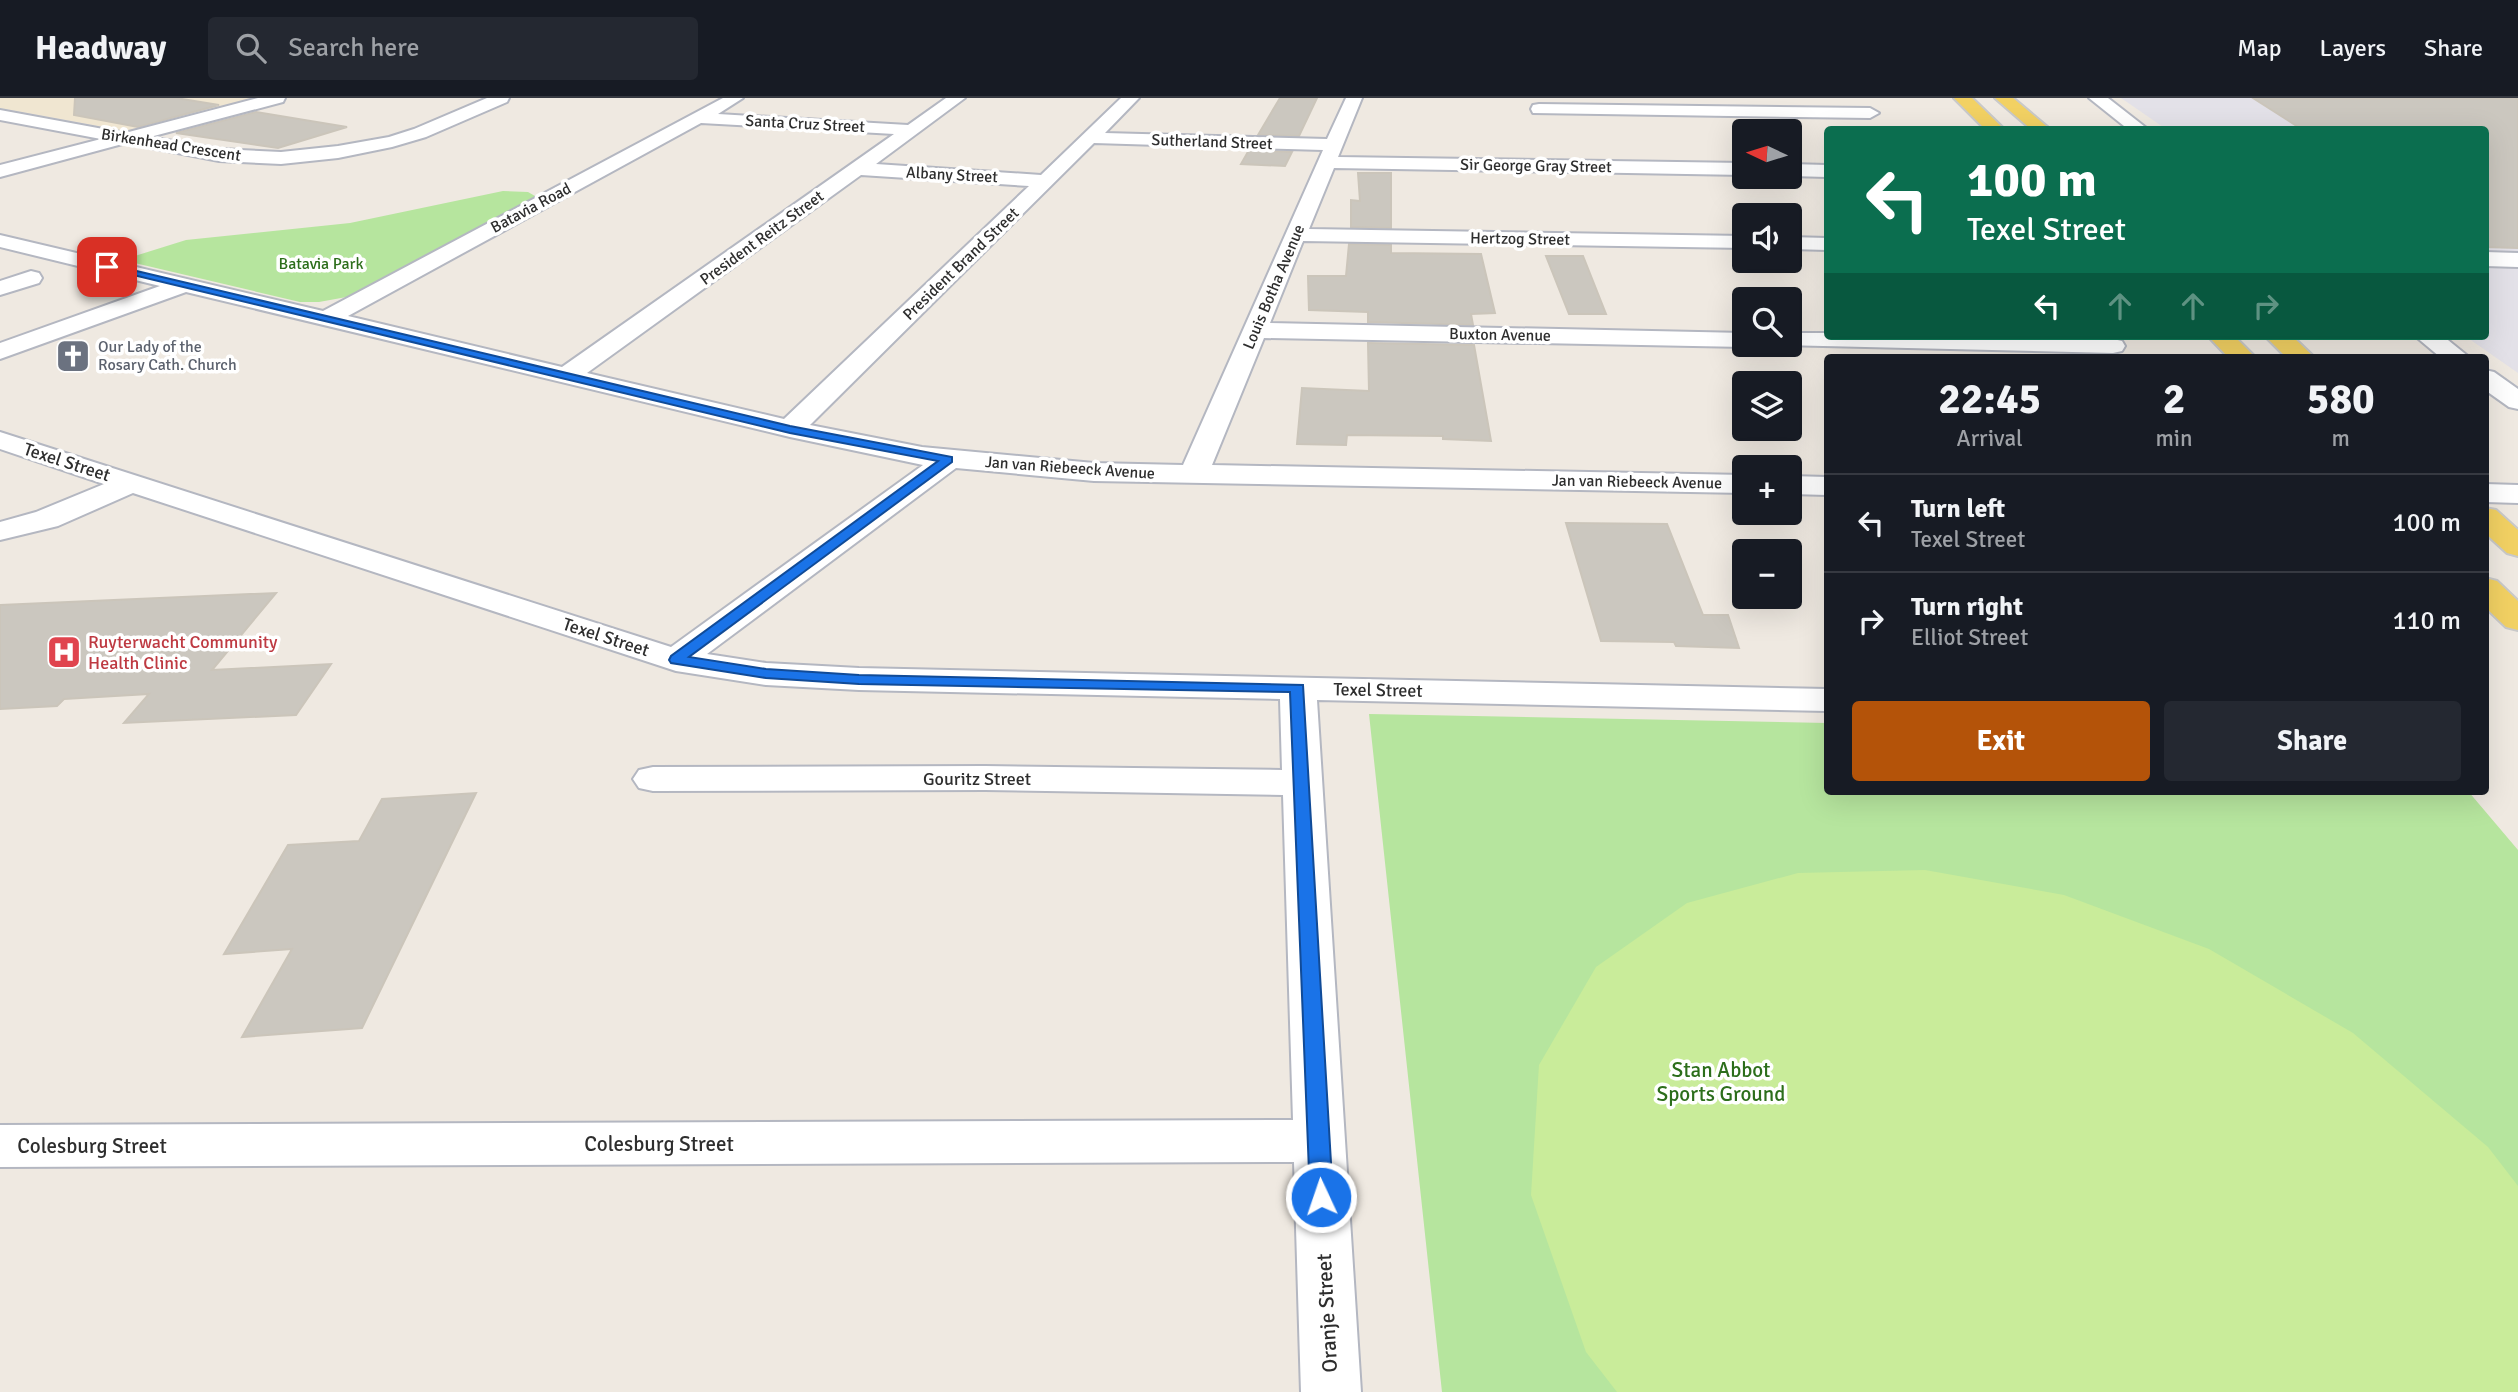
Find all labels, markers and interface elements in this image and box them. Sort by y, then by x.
search box [208,17,698,80]
text: Headway [35,28,166,69]
icon: search [232,29,270,67]
text: Search here [288,32,419,64]
text: Map [2237,33,2282,63]
text: Layers [2320,33,2386,63]
text: Share [2424,33,2483,63]
street label: Santa Cruz Street [745,111,866,137]
north arrow [1732,119,1802,189]
map controls [1732,119,1802,609]
street label: Birkenhead Crescent [100,124,243,166]
street label: Sutherland Street [1151,130,1273,154]
text: 100 m [1967,150,2097,210]
icon: left [1852,154,1943,245]
street label: Sir George Gray Street [1460,155,1612,177]
street label: Albany Street [906,163,999,187]
street label: Batavia Road [487,178,575,238]
street label: President Reitz Street [696,186,828,290]
street label: President Brand Street [899,203,1024,325]
button: sound [1732,203,1802,273]
text: Texel Street [1967,210,2126,249]
street label: Louis Botha Avenue [1239,222,1309,352]
street label: Hertzog Street [1470,228,1570,250]
pin [77,237,137,297]
icon: arrive [88,248,126,286]
park label: Batavia Park [279,254,363,274]
button: search [1732,287,1802,357]
icon: left [2028,287,2066,325]
icon: ahead [2101,287,2139,325]
icon: ahead [2174,287,2212,325]
icon: right [2247,287,2285,325]
street label: Buxton Avenue [1449,324,1551,346]
church icon: Our Lady of the Rosary Cath. Church [54,337,92,375]
place label: Our Lady of the Rosary Cath. Church [98,337,237,375]
button: layers [1732,371,1802,441]
text: 22:45 [1938,374,2041,425]
text: 2 [2163,374,2185,425]
text: 580 [2307,374,2375,425]
text: Arrival [1957,424,2023,453]
text: min [2155,424,2193,453]
text: m [2332,424,2350,453]
street label: Texel Street [21,438,113,486]
street label: Jan van Riebeeck Avenue [984,452,1156,484]
button: + [1732,455,1802,525]
street label: Jan van Riebeeck Avenue [1552,471,1722,493]
text: Turn left [1911,493,2005,525]
icon: left [1852,504,1890,542]
text: 100 m [2392,507,2461,539]
text: Texel Street [1911,525,2025,554]
button: − [1732,539,1802,609]
text: Turn right [1911,591,2023,623]
icon: right [1852,602,1890,640]
text: 110 m [2392,605,2461,637]
street label: Texel Street [560,613,652,661]
text: Elliot Street [1911,623,2028,652]
place label: Ruyterwacht Community Health Clinic [88,631,278,674]
hospital icon: Ruyterwacht Community Health Clinic [45,633,83,671]
street label: Texel Street [1333,678,1423,702]
button: Exit [1852,701,2150,781]
button: Share [2164,701,2461,781]
street label: Gouritz Street [923,768,1031,790]
park label: Stan Abbot Sports Ground [1657,1057,1785,1107]
street label: Colesburg Street [584,1131,734,1157]
street label: Colesburg Street [17,1133,167,1159]
position arrow [1284,1160,1358,1234]
street label: Oranje Street [1311,1253,1343,1373]

